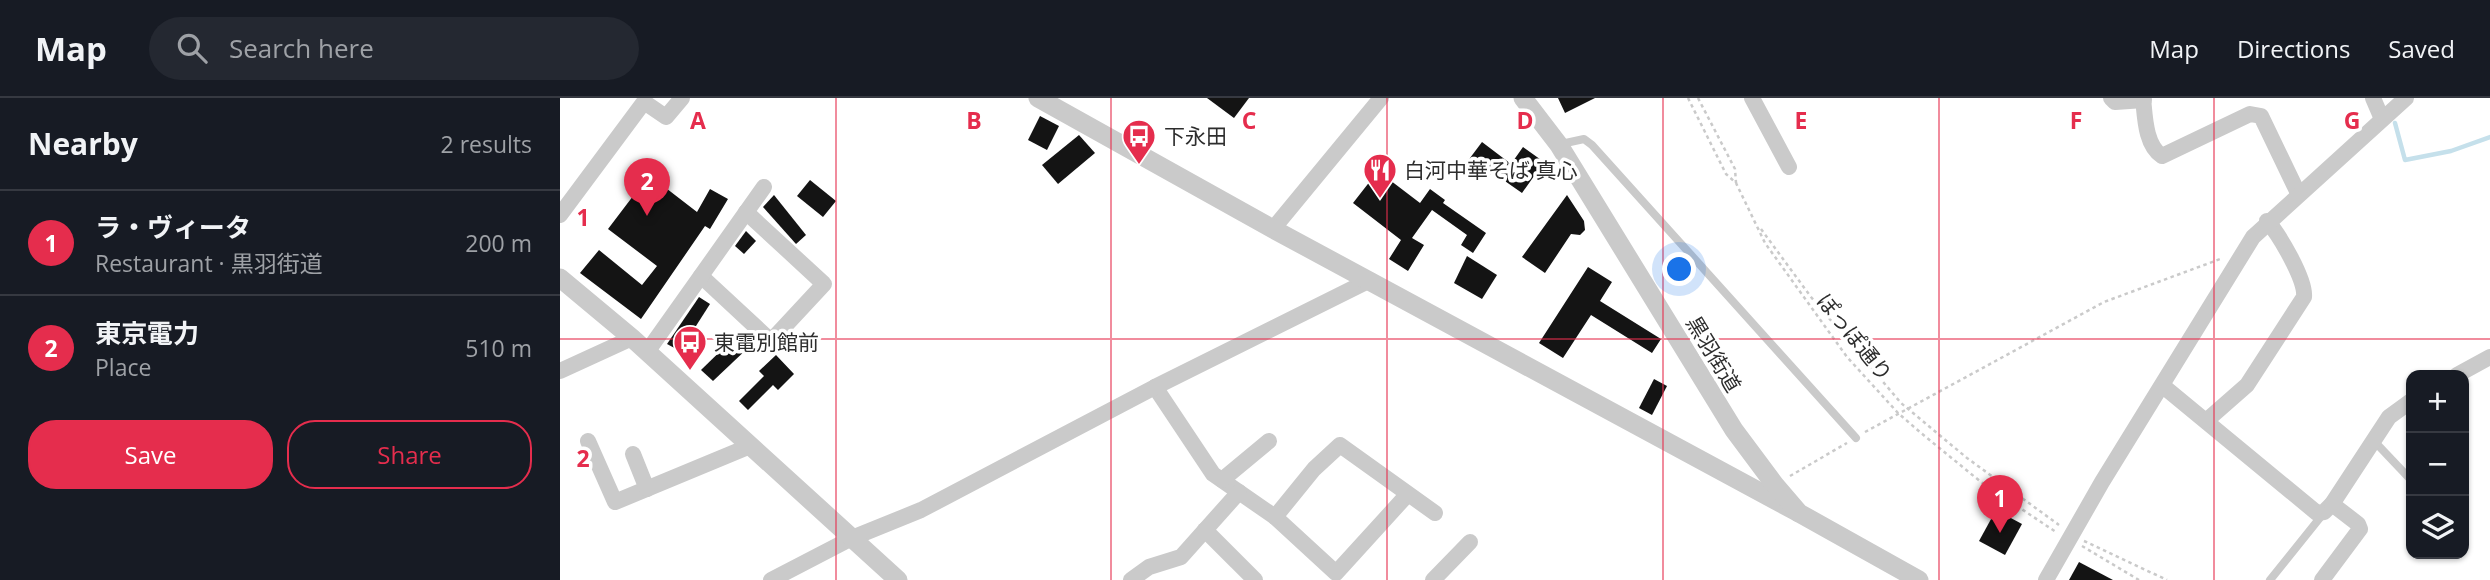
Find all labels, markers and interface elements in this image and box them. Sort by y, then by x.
search box [149,17,639,80]
text: Map [35,26,107,71]
icon: search [173,29,211,67]
text: Search here [229,30,374,66]
text: Map [2149,32,2199,65]
text: Directions [2237,32,2350,65]
text: Saved [2388,32,2455,65]
text: A [690,104,706,136]
text: B [966,104,982,136]
text: C [1242,104,1256,136]
text: D [1516,104,1534,136]
text: E [1795,104,1807,136]
text: F [2070,104,2082,136]
text: G [2344,104,2360,136]
bus stop icon: 下永田 [1120,117,1158,166]
place label: 下永田 [1164,122,1227,150]
text: Nearby [28,123,138,164]
text: 2 results [441,128,532,160]
restaurant icon: 白河中華そば 真心 [1361,151,1399,200]
place label: 白河中華そば 真心 [1404,156,1577,184]
pin: 2 [624,158,670,216]
text: 1 [576,201,590,233]
text: ラ・ヴィータ [95,209,251,245]
text: 1 [44,227,58,259]
text: 200 m [465,227,532,259]
text: Restaurant · 黒羽街道 [95,247,323,279]
your location [1662,252,1696,286]
street label: ぽっぽ通り [1811,287,1899,387]
street label: 黒羽街道 [1680,311,1748,397]
text: 東京電力 [95,315,199,351]
bus stop icon: 東電別館前 [671,323,709,372]
place label: 東電別館前 [714,328,819,356]
text: 2 [44,332,58,364]
text: 510 m [465,332,532,364]
text: Place [95,351,151,383]
map controls [2406,370,2469,559]
button: + [2406,370,2469,433]
button: Save [28,420,273,489]
button: Share [287,420,532,489]
button: − [2406,433,2469,496]
text: 2 [576,442,590,474]
pin: 1 [1977,475,2023,533]
button: layers [2406,496,2469,559]

